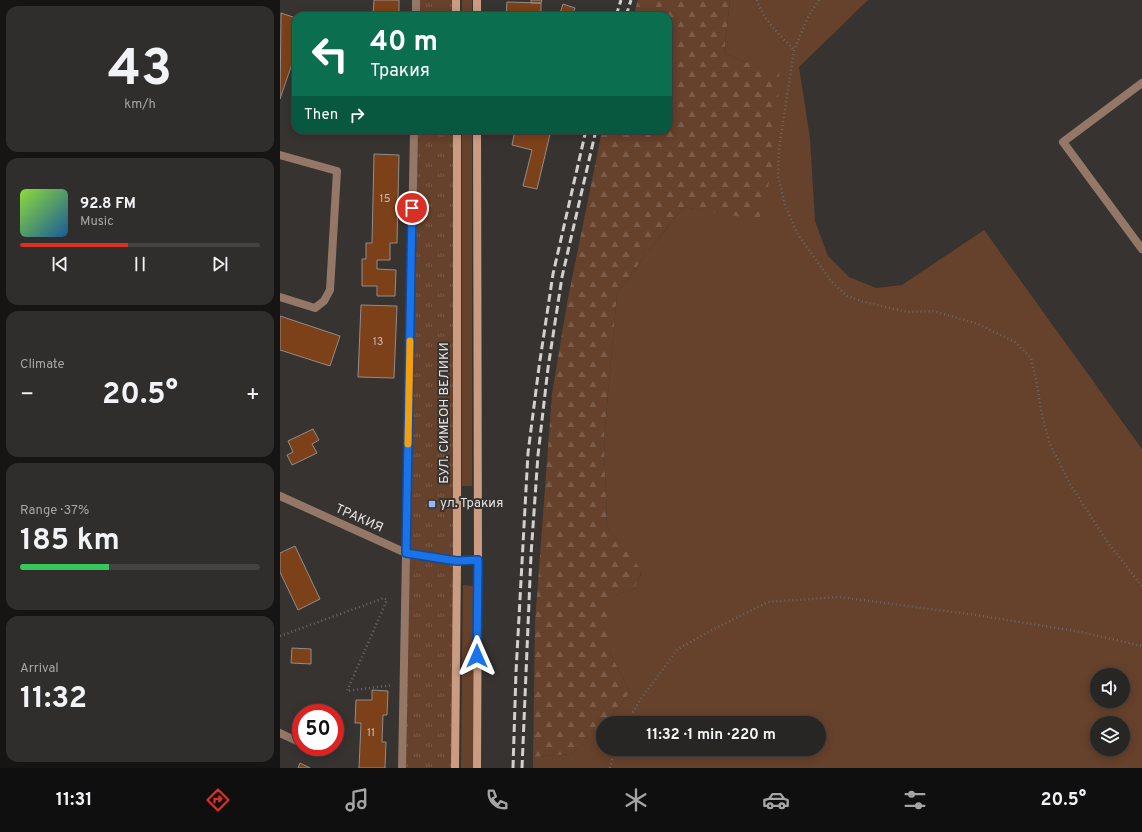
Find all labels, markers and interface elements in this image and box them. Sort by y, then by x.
text: 40 m [370,25,438,61]
icon: left [304,28,356,80]
text: 43 [108,38,172,104]
text: Тракия [370,60,430,83]
text: km/h [124,97,156,113]
icon: right [346,104,368,126]
text: Then [304,106,338,125]
pin [395,191,429,225]
house number: 15 [380,192,391,206]
text: 92.8 FM [80,195,136,214]
icon: arrive [401,197,423,219]
text: Music [80,214,114,230]
icon: previous [49,253,71,275]
icon: pause [129,253,151,275]
icon: next [209,253,231,275]
house number: 13 [373,335,383,349]
street label: БУЛ. СИМЕОН ВЕЛИКИ [437,342,453,484]
text: Climate [20,357,65,373]
text: 20.5° [102,377,178,414]
text: − [20,382,34,409]
text: + [246,382,260,409]
place label: ул. Тракия [440,496,503,512]
marker: ул. Тракия [427,499,437,509]
street label: ТРАКИЯ [332,501,386,537]
text: Range · 37% [20,503,89,519]
text: 185 km [20,523,120,560]
position arrow [456,635,498,677]
text: Arrival [20,661,59,677]
map controls [1090,668,1130,756]
button: sound [1090,668,1130,708]
text: 11:32 [20,681,87,718]
speed limit sign: 50 [292,704,344,756]
button: layers [1090,716,1130,756]
house number: 11 [367,726,375,740]
text: 11:32 · 1 min · 220 m [646,726,776,745]
icon: directions [204,786,232,814]
icon: music [343,786,371,814]
icon: phone [483,786,511,814]
icon: climate [622,786,650,814]
icon: car [762,786,790,814]
icon: filters [901,786,929,814]
text: 11:31 [56,789,92,812]
text: 20.5° [1041,789,1086,812]

